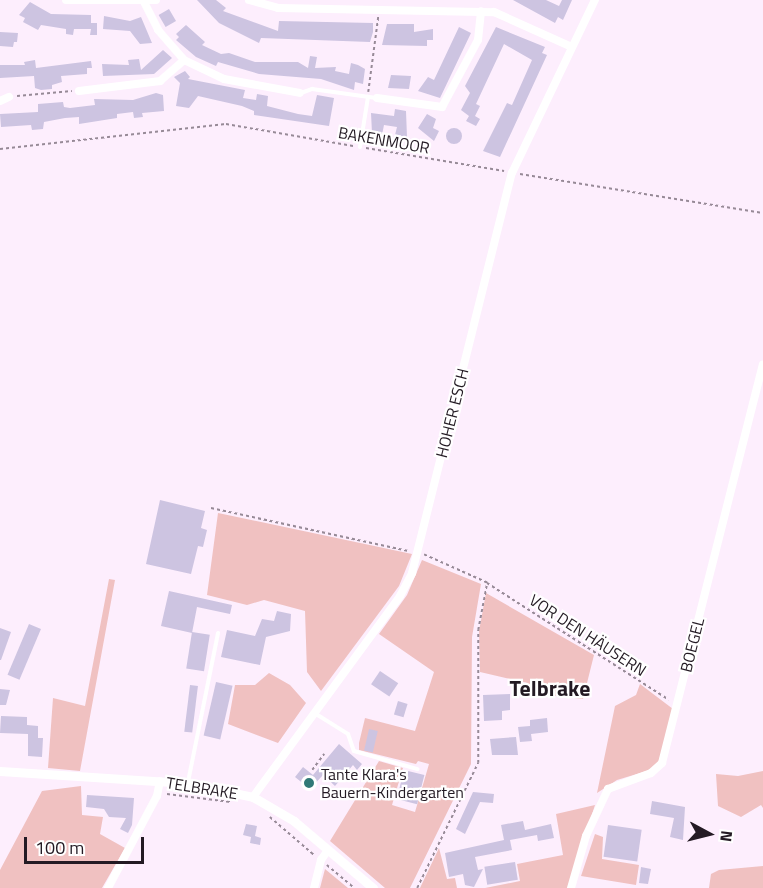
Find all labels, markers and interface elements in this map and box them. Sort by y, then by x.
street label: BAKENMOOR [337,123,431,157]
street label: HOHER ESCH [432,366,472,460]
street label: VOR DEN HÄUSERN [526,590,650,680]
street label: BOEGEL [676,616,708,674]
district label: Telbrake [510,676,590,702]
place label: Tante Klara's Bauern-Kindergarten [321,764,464,802]
street label: TELBRAKE [165,773,239,803]
marker: Tante Klara's Bauern-Kindergarten [302,776,316,790]
north arrow [679,804,739,864]
scale bar [27,825,147,863]
text: N [714,829,739,843]
text: 100 m [35,834,84,861]

